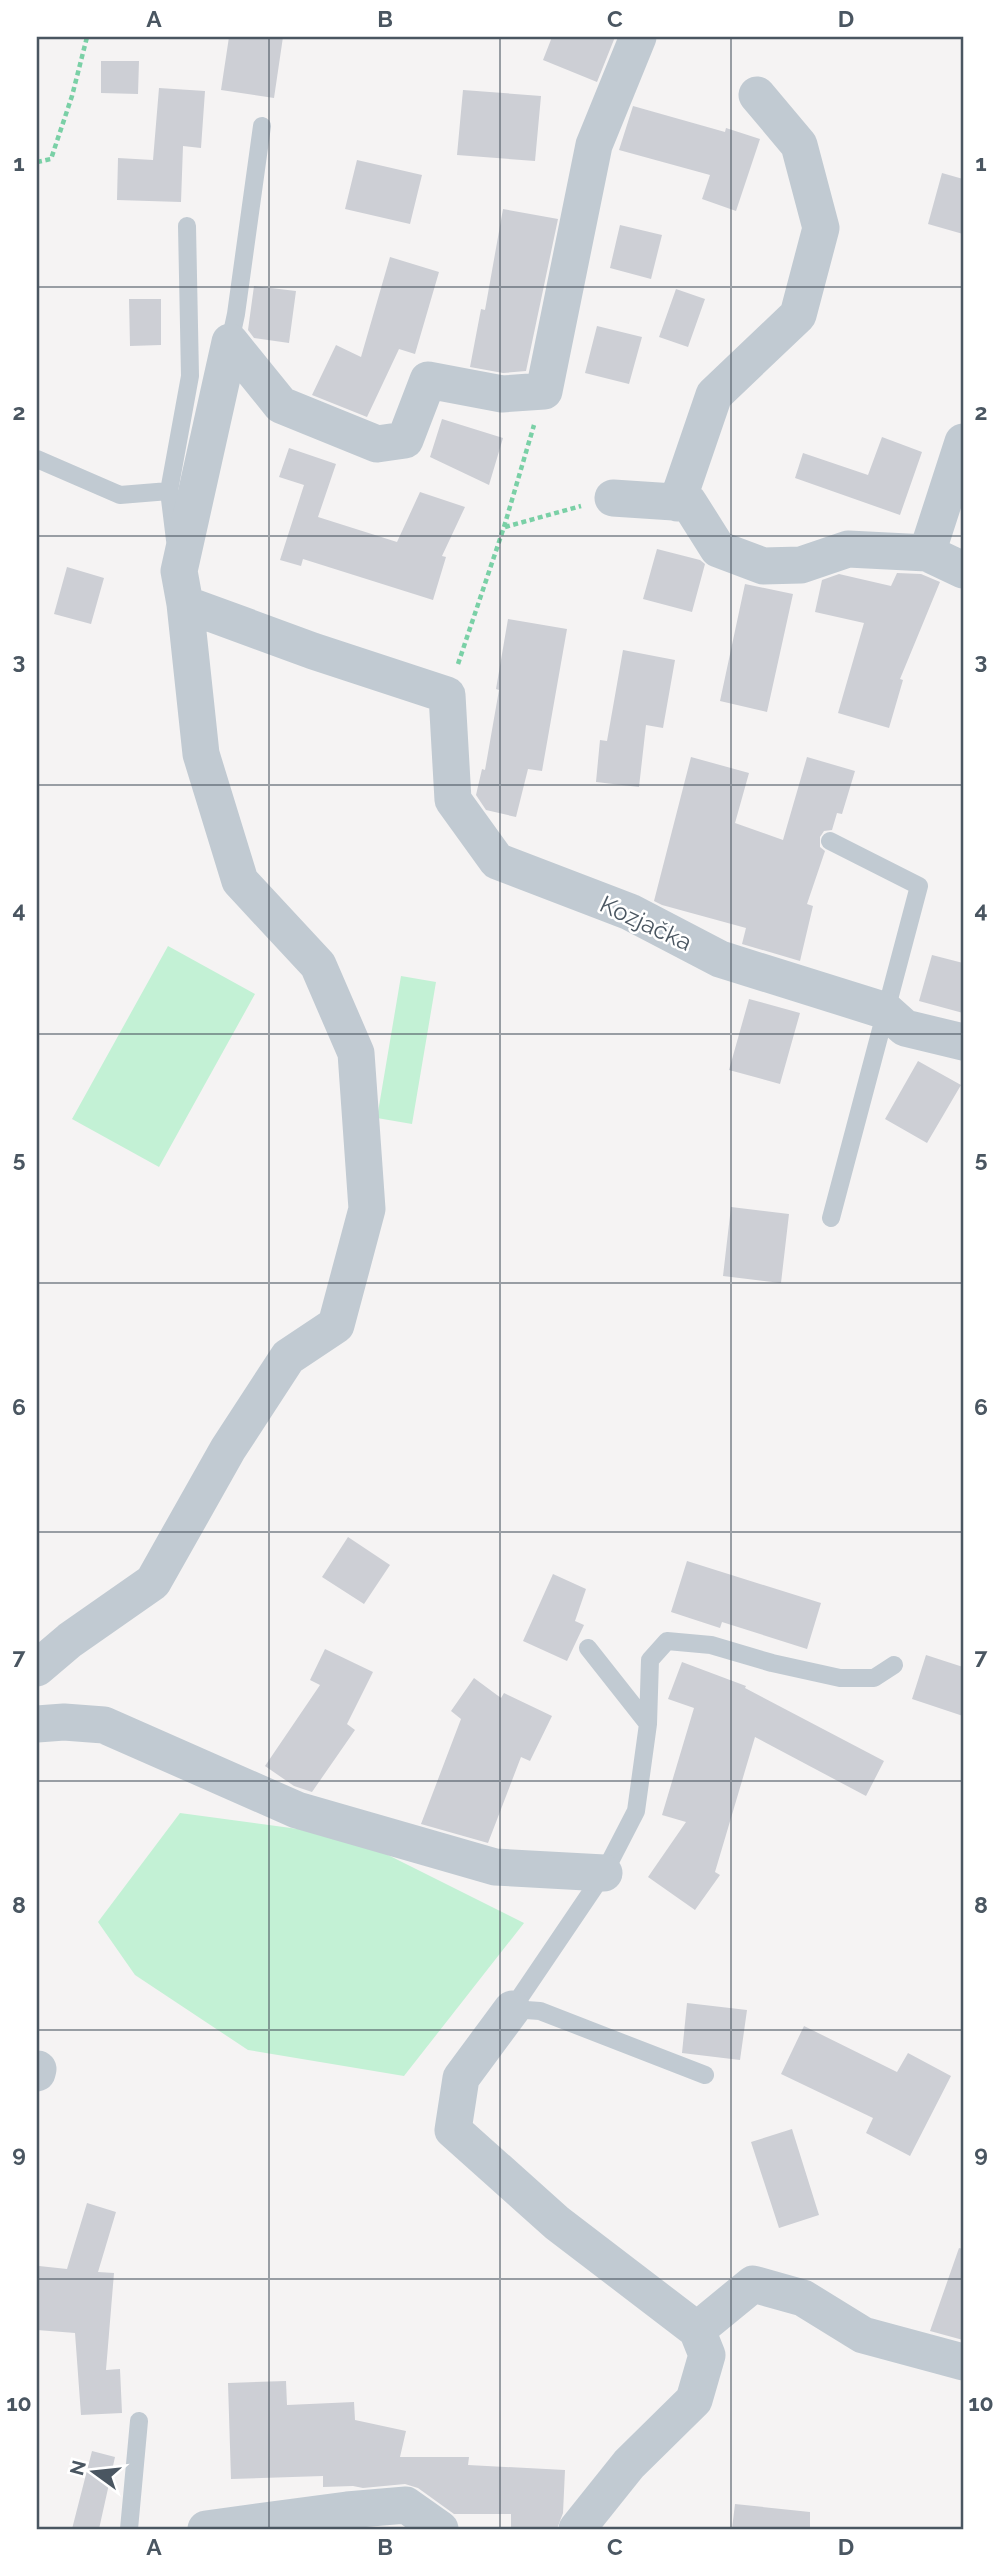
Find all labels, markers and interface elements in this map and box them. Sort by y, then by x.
text: A [146,5,162,32]
text: B [377,5,393,32]
text: C [607,5,623,32]
text: D [838,5,854,32]
text: 1 [13,149,25,176]
text: 1 [975,149,987,176]
text: 2 [13,398,25,425]
text: 2 [975,398,987,425]
text: 3 [13,647,25,674]
text: 3 [975,647,987,674]
street label: Kozjačka [595,889,697,957]
text: 4 [12,896,26,923]
text: 4 [974,896,988,923]
text: 5 [13,1145,26,1172]
text: 5 [975,1145,988,1172]
text: 6 [12,1393,26,1420]
text: 6 [974,1393,988,1420]
text: 7 [13,1642,26,1669]
text: 7 [975,1642,988,1669]
text: 8 [12,1891,26,1918]
text: 8 [974,1891,988,1918]
text: 9 [12,2140,26,2167]
text: 9 [974,2140,988,2167]
text: 10 [6,2389,32,2416]
text: 10 [968,2389,994,2416]
north arrow [60,2436,130,2506]
text: N [65,2458,90,2477]
text: A [146,2533,162,2560]
text: B [377,2533,393,2560]
text: C [607,2533,623,2560]
text: D [838,2533,854,2560]

